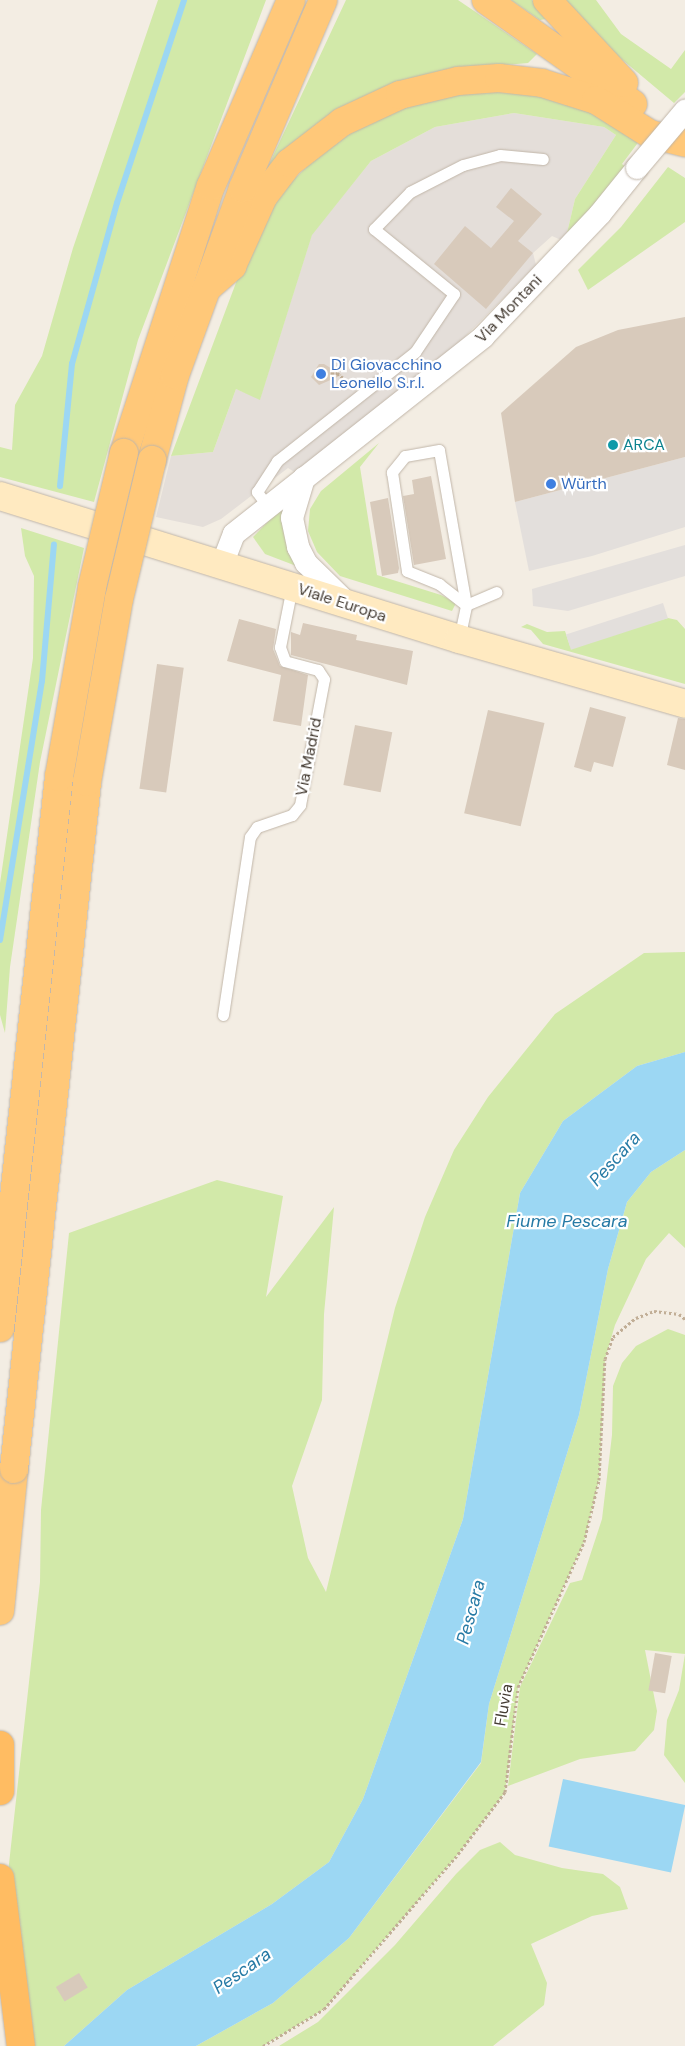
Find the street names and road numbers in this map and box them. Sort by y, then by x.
street label: Via Montani [472,271,546,347]
street label: Viale Europa [295,580,389,626]
street label: Via Madrid [292,716,326,798]
street label: Fluvia [491,1683,517,1727]

